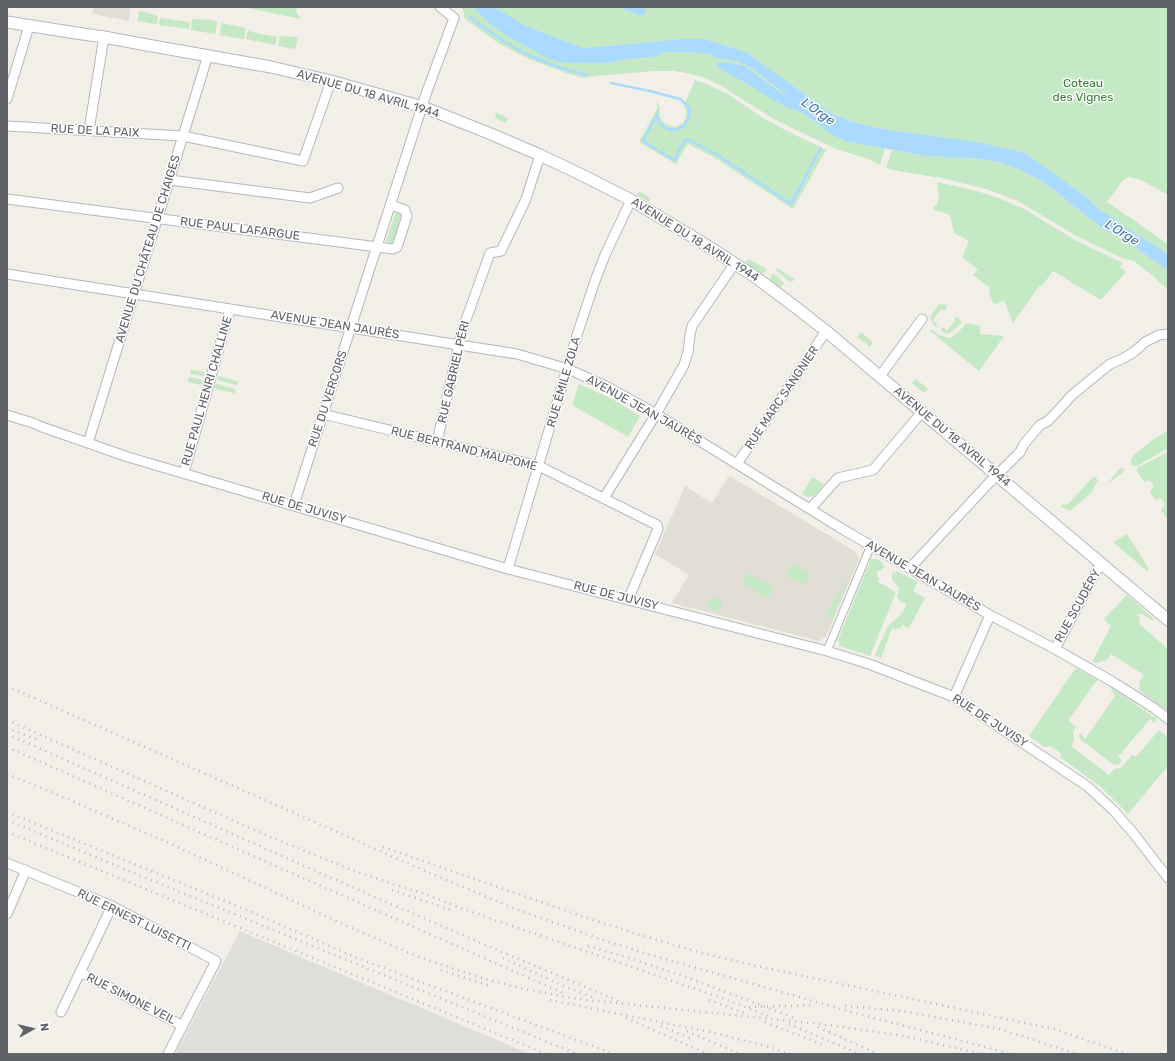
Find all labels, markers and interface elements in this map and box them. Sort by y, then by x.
street label: AVENUE DU 18 AVRIL 1944 [295,67,441,121]
park label: Coteau des Vignes [1053,77,1113,105]
water label: L'Orge [798,95,838,129]
street label: RUE DE LA PAIX [50,121,140,141]
street label: AVENUE DU CHÂTEAU DE CHAIGES [113,153,183,345]
street label: AVENUE DU 18 AVRIL 1944 [628,195,762,285]
street label: RUE PAUL LAFARGUE [179,214,301,244]
water label: L'Orge [1102,217,1142,249]
street label: AVENUE JEAN JAURÈS [270,308,400,342]
street label: RUE PAUL HENRI CHALLINE [179,315,235,467]
street label: RUE GABRIEL PÉRI [435,319,473,425]
street label: RUE ÉMILE ZOLA [544,335,584,429]
street label: RUE MARC SANGNIER [742,344,822,452]
street label: RUE DU VERCORS [306,349,350,449]
street label: AVENUE JEAN JAURÈS [584,372,704,448]
street label: AVENUE DU 18 AVRIL 1944 [891,384,1013,490]
street label: RUE BERTRAND MAUPOME [389,424,539,474]
street label: RUE DE JUVISY [260,489,348,527]
street label: AVENUE JEAN JAURÈS [863,537,983,615]
street label: RUE SCUDÉRY [1052,567,1104,645]
street label: RUE DE JUVISY [572,578,660,614]
street label: RUE DE JUVISY [950,691,1030,751]
street label: RUE ERNEST LUISETTI [75,886,193,954]
street label: RUE SIMONE VEIL [84,970,178,1028]
north arrow [12,1009,52,1049]
text: N [37,1022,51,1032]

